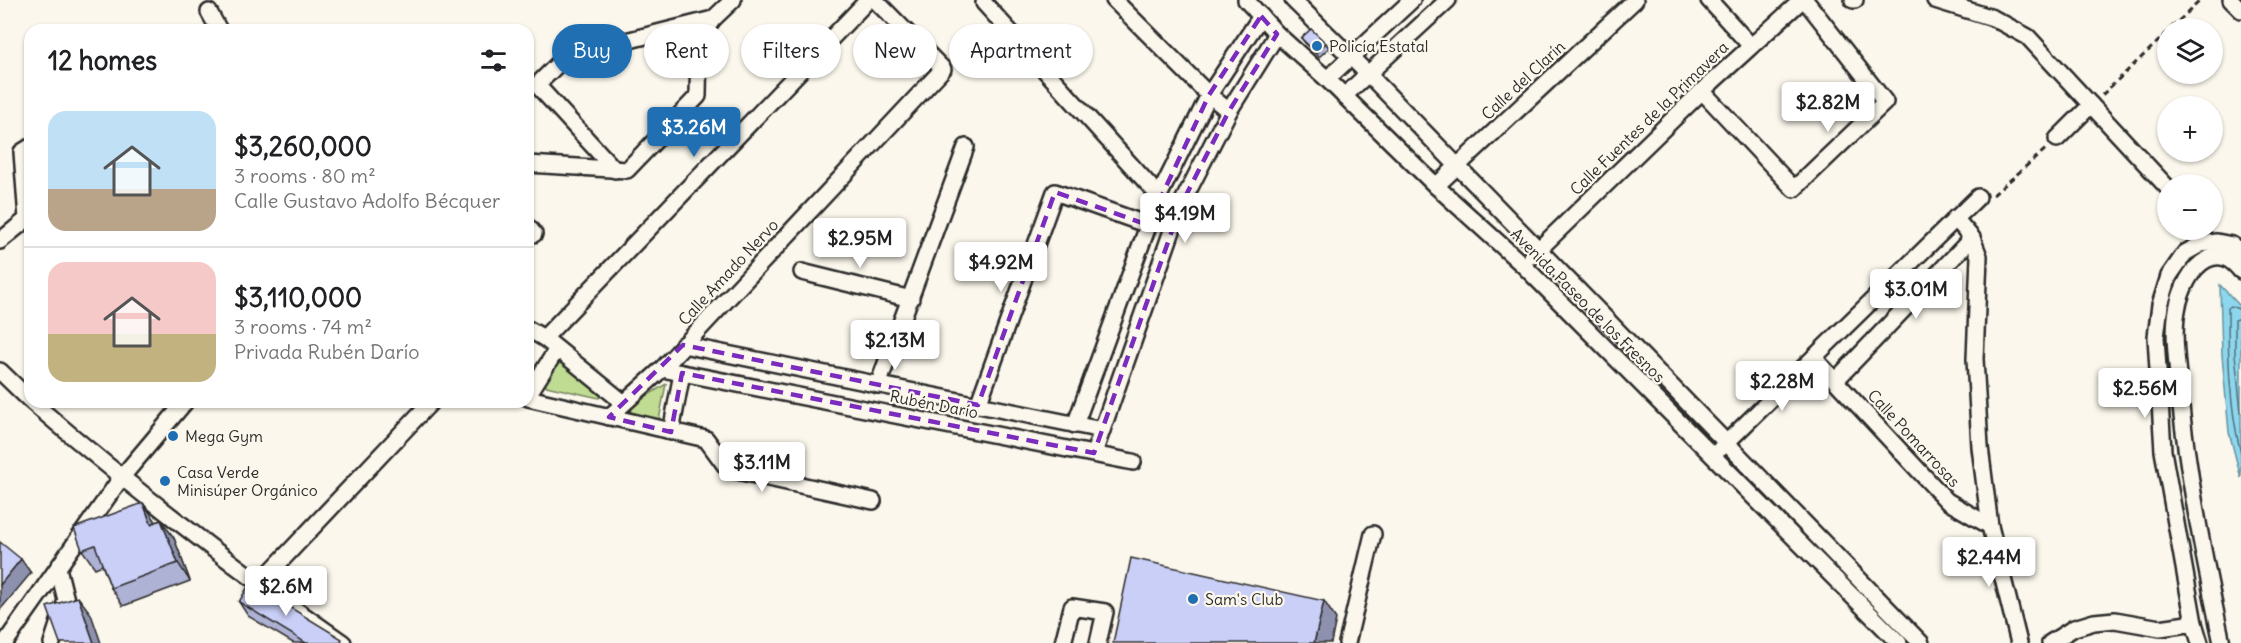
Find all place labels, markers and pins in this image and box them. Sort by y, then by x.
place label: Policía Estatal [1329,36,1428,56]
marker: Policía Estatal [1310,39,1324,53]
pin: $2.82M [1779,82,1877,133]
pin: $3.26M [645,107,743,158]
pin: $4.19M [1136,193,1234,244]
pin: $2.95M [811,218,909,269]
pin: $4.92M [952,242,1050,293]
pin: $3.01M [1867,269,1965,320]
pin: $2.13M [846,320,944,371]
pin: $2.28M [1733,361,1831,412]
pin: $2.56M [2096,368,2194,419]
place label: Mega Gym [185,426,263,446]
marker: Mega Gym [166,429,180,443]
pin: $3.11M [713,442,811,493]
place label: Casa Verde Minisúper Orgánico [177,462,318,500]
marker: Casa Verde Minisúper Orgánico [158,474,172,488]
pin: $2.44M [1940,537,2038,588]
pin: $2.6M [244,566,328,617]
place label: Sam's Club [1205,589,1283,609]
marker: Sam's Club [1186,592,1200,606]

